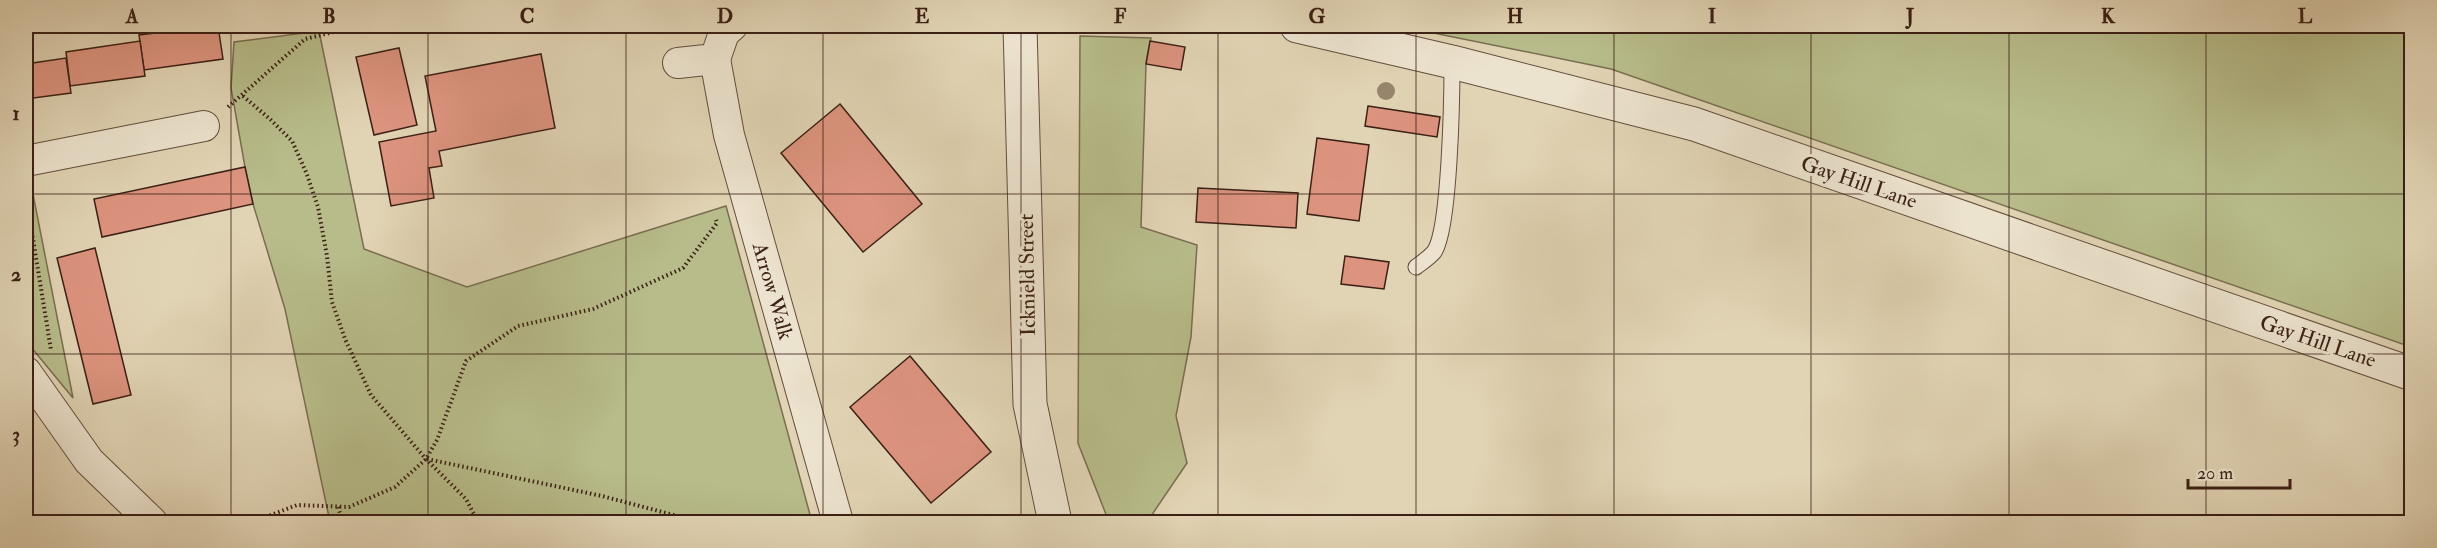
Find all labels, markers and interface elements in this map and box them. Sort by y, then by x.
text: A [125,4,139,29]
text: B [322,4,336,29]
text: C [520,4,534,29]
text: D [717,4,733,29]
text: E [915,4,930,29]
text: F [1114,4,1127,29]
text: G [1309,4,1326,29]
text: H [1507,4,1523,29]
text: I [1708,4,1716,29]
text: J [1905,4,1914,29]
text: K [2101,4,2116,29]
text: L [2298,4,2313,29]
text: 1 [12,101,20,126]
street label: Gay Hill Lane [1797,150,1921,215]
street label: Icknield Street [1013,213,1042,336]
street label: Arrow Walk [746,238,799,343]
text: 2 [11,262,21,287]
street label: Gay Hill Lane [2256,309,2380,374]
text: 3 [12,422,20,447]
scale bar [2188,452,2290,490]
text: 20 m [2197,462,2233,485]

